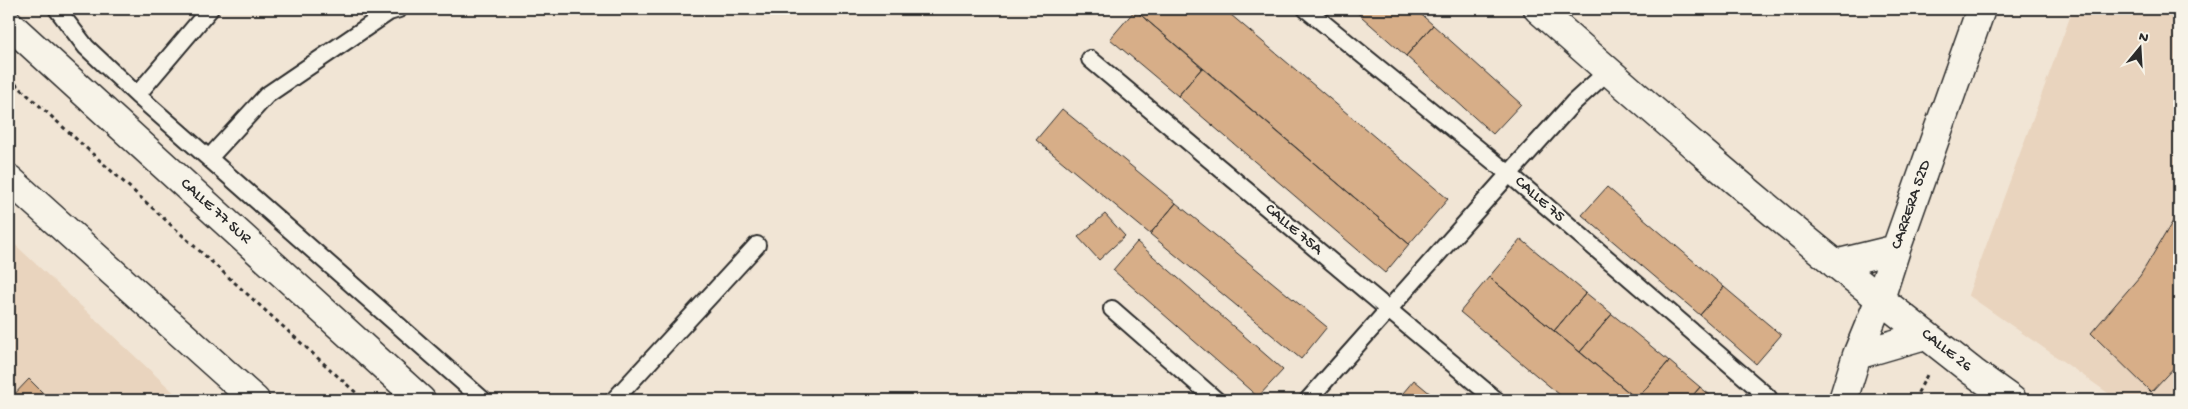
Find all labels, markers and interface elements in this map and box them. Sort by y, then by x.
north arrow [2116,22,2166,72]
text: N [2136,29,2150,48]
street label: CARRERA 52D [1888,157,1936,252]
street label: CALLE 75 [1510,173,1568,227]
street label: CALLE 77 SUR [176,175,255,249]
street label: CALLE 75A [1260,200,1327,261]
street label: CALLE 26 [1917,325,1976,377]

